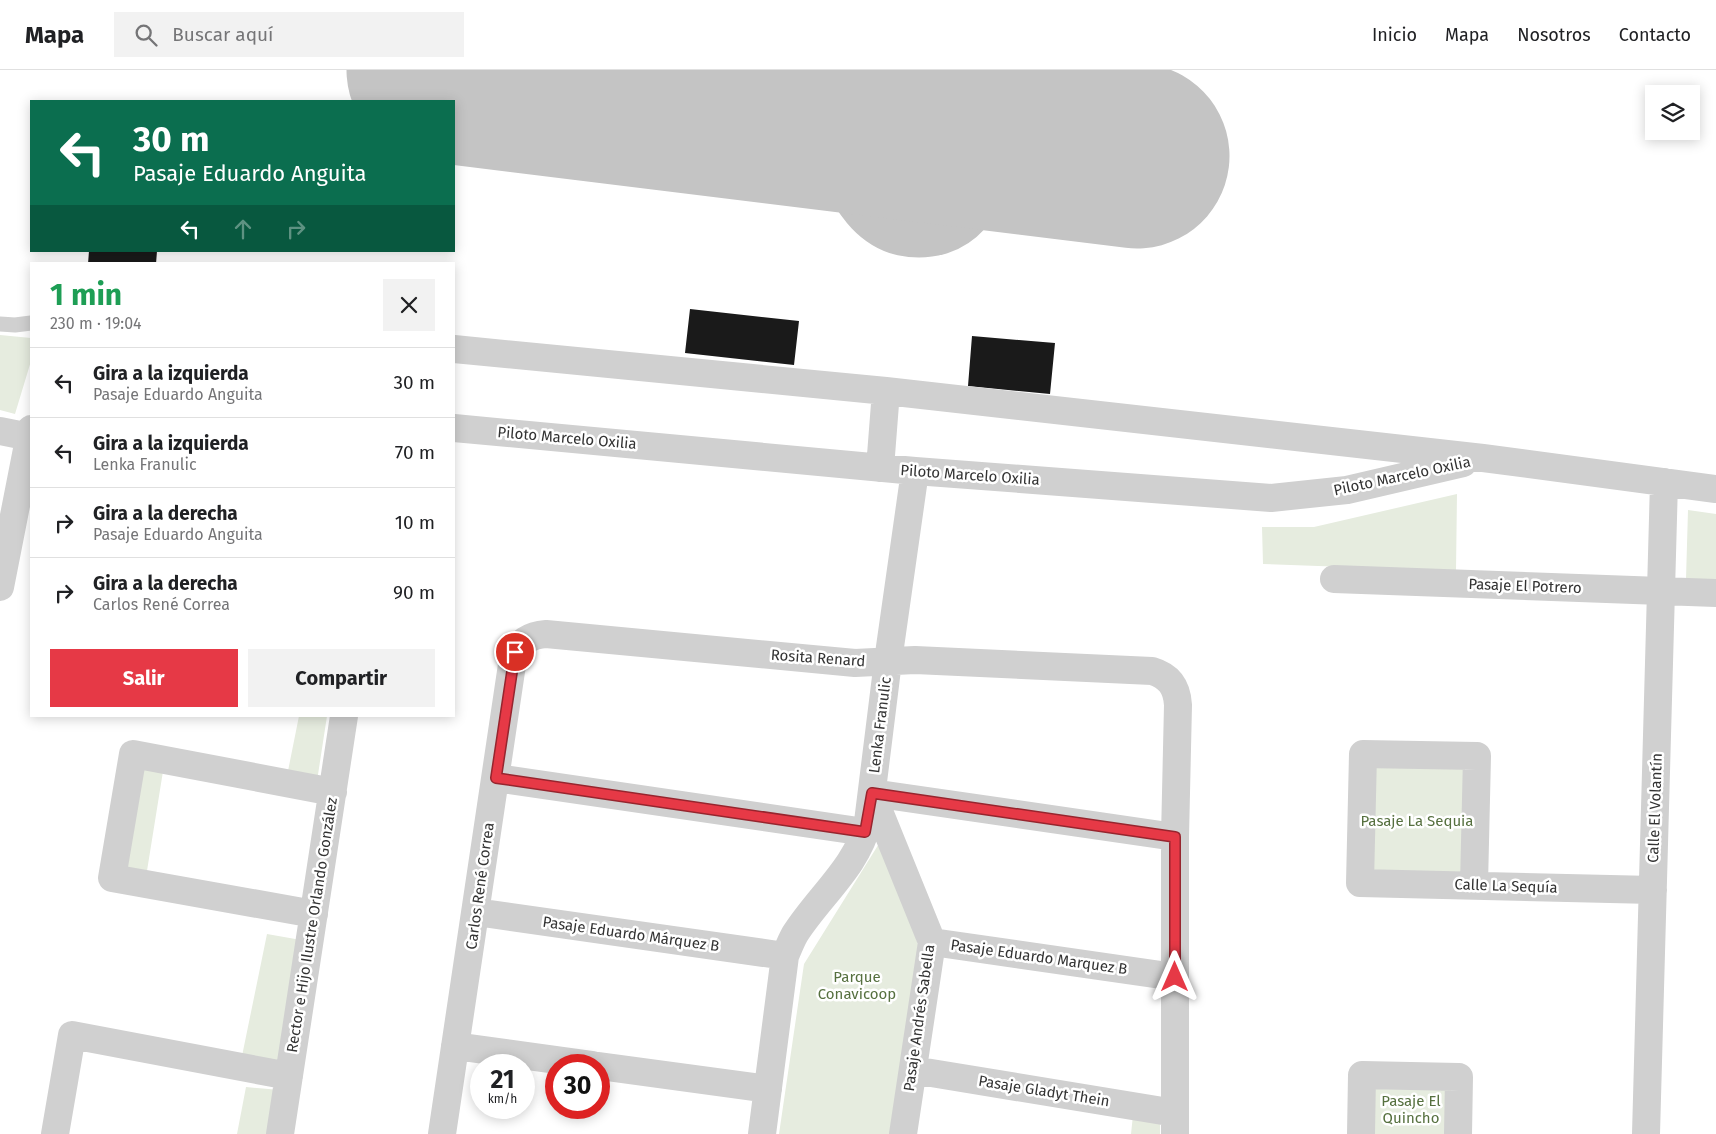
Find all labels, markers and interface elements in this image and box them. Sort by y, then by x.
search box [114,12,464,57]
text: Mapa [25,21,84,49]
icon: search [132,21,160,49]
text: Buscar aquí [172,23,273,46]
text: Inicio [1372,24,1417,46]
text: Mapa [1445,24,1489,46]
text: Nosotros [1517,24,1591,46]
text: Contacto [1619,24,1691,46]
map controls [1645,85,1700,140]
button: layers [1645,85,1700,140]
text: 30 m [133,118,210,160]
icon: left [50,120,115,185]
text: Pasaje Eduardo Anguita [133,160,367,187]
icon: left [176,215,204,243]
icon: ahead [229,215,257,243]
icon: right [282,215,310,243]
text: 1 min [50,277,122,313]
button: close [383,279,435,331]
text: 230 m · 19:04 [50,314,142,333]
text: Gira a la izquierda [93,362,249,385]
icon: left [50,369,78,397]
text: 30 m [394,371,435,394]
text: Pasaje Eduardo Anguita [93,385,263,404]
street label: Piloto Marcelo Oxilia [497,423,637,453]
text: Gira a la izquierda [93,432,249,455]
icon: left [50,439,78,467]
text: 70 m [395,441,435,464]
street label: Piloto Marcelo Oxilia [1332,453,1472,499]
text: Lenka Franulic [93,455,197,474]
street label: Piloto Marcelo Oxilia [900,461,1040,489]
text: Gira a la derecha [93,502,238,525]
icon: right [50,509,78,537]
text: 10 m [395,511,435,534]
text: Pasaje Eduardo Anguita [93,525,263,544]
text: Gira a la derecha [93,572,238,595]
street label: Pasaje El Potrero [1468,575,1582,597]
icon: right [50,579,78,607]
text: 90 m [393,581,435,604]
text: Carlos René Correa [93,595,230,614]
pin [494,631,536,673]
icon: arrive [501,638,529,666]
street label: Rosita Renard [770,646,866,670]
button: Salir [50,649,238,707]
button: Compartir [248,649,435,707]
street label: Lenka Franulic [865,676,895,774]
street label: Calle El Volantín [1644,753,1666,863]
street label: Rector e Hijo Ilustre Orlando González [283,796,341,1054]
park label: Pasaje La Sequia [1360,812,1474,830]
street label: Carlos René Correa [462,821,498,951]
street label: Calle La Sequía [1454,875,1558,897]
street label: Pasaje Eduardo Márquez B [541,913,721,955]
street label: Pasaje Eduardo Marquez B [949,936,1129,978]
street label: Pasaje Andrés Sabella [900,943,938,1093]
position arrow [1148,950,1200,1002]
park label: Parque Conavicoop [818,968,896,1003]
speed limit sign: 30 [545,1054,610,1119]
text: 21 [491,1065,514,1095]
street label: Pasaje Gladyt Thein [977,1072,1111,1110]
text: km/h [488,1092,517,1106]
park label: Pasaje El Quincho [1381,1092,1441,1127]

